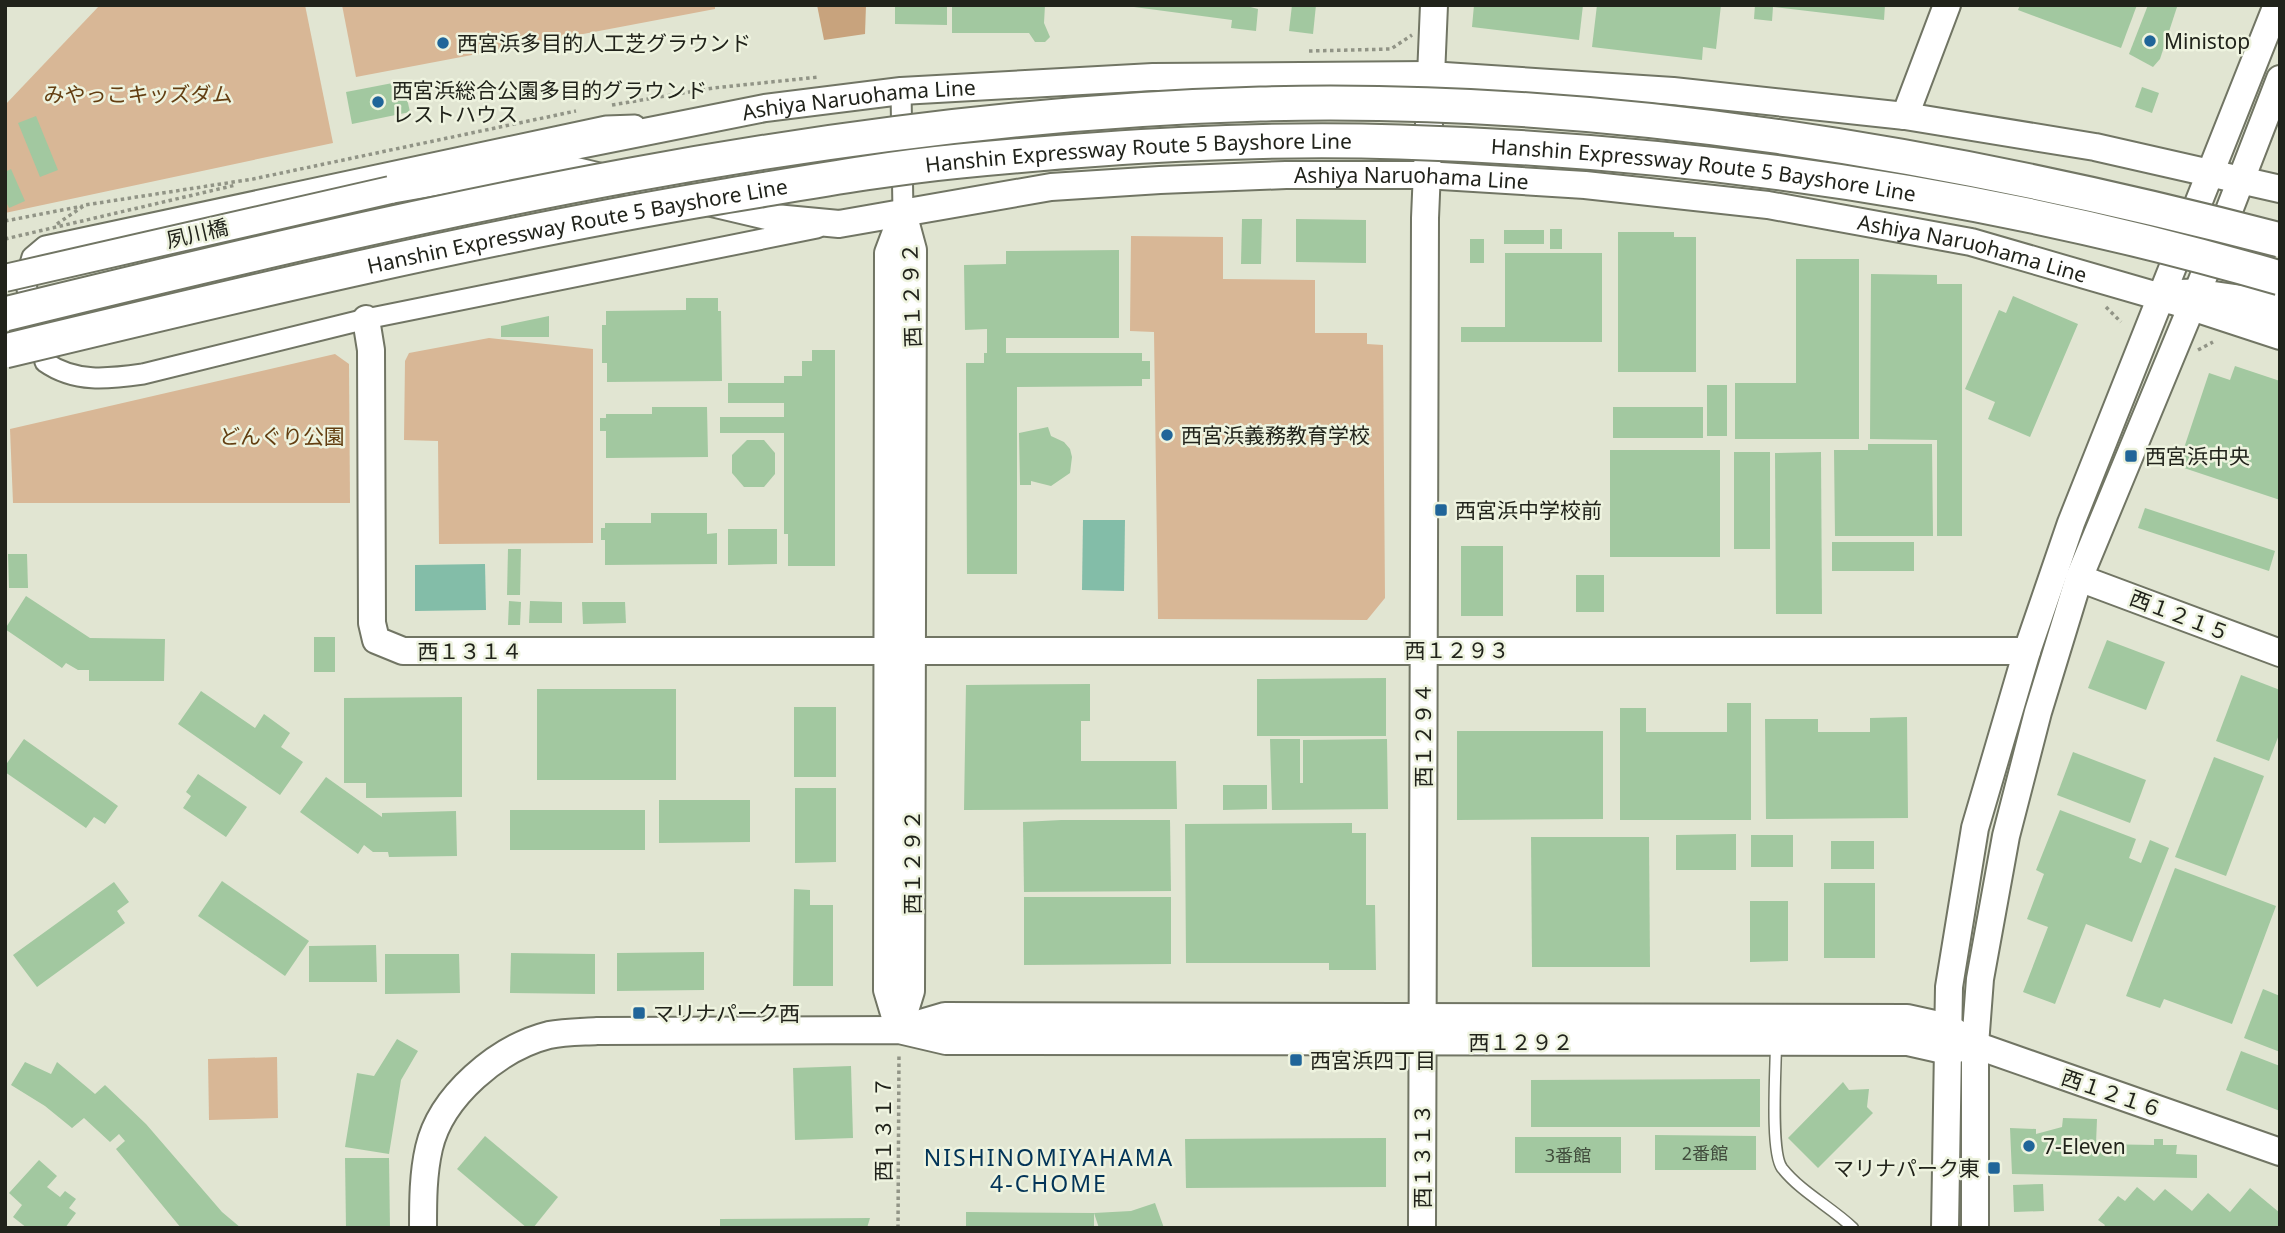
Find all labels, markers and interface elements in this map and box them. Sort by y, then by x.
place label: Ministop [2164,27,2250,55]
place label: 西宮浜多目的人工芝グラウンド [457,29,751,57]
marker: Ministop [2142,33,2158,49]
marker: 西宮浜多目的人工芝グラウンド [435,35,451,51]
street label: Ashiya Naruohama Line [740,73,976,126]
place label: 西宮浜総合公園多目的グラウンド レストハウス [392,76,707,128]
park label: みやっこキッズダム [44,80,233,108]
marker: 西宮浜総合公園多目的グラウンド レストハウス [370,94,386,110]
street label: Hanshin Expressway Route 5 Bayshore Line [923,127,1352,179]
street label: Hanshin Expressway Route 5 Bayshore Line [1490,132,1918,208]
street label: Ashiya Naruohama Line [1294,161,1530,195]
street label: Hanshin Expressway Route 5 Bayshore Line [364,172,790,280]
street label: Ashiya Naruohama Line [1856,208,2090,289]
street label: 夙川橋 [163,212,231,254]
street label: 西１２９２ [895,242,927,348]
place label: 西宮浜義務教育学校 [1181,421,1370,449]
park label: どんぐり公園 [219,422,345,450]
marker: 西宮浜義務教育学校 [1159,427,1175,443]
place label: 西宮浜中央 [2145,442,2250,470]
marker: 西宮浜中央 [2123,448,2139,464]
place label: 西宮浜中学校前 [1455,496,1602,524]
marker: 西宮浜中学校前 [1433,502,1449,518]
street label: 西１２１５ [2126,583,2234,647]
street label: 西１２９３ [1405,636,1510,664]
street label: 西１３１４ [418,637,523,665]
street label: 西１２９４ [1409,683,1437,788]
street label: 西１２９２ [898,810,926,915]
place label: マリナパーク西 [653,999,800,1027]
marker: マリナパーク西 [631,1005,647,1021]
street label: 西１２９２ [1469,1028,1574,1056]
place label: 西宮浜四丁目 [1310,1046,1436,1074]
marker: 西宮浜四丁目 [1288,1052,1304,1068]
street label: 西１２１６ [2058,1063,2166,1123]
street label: 西１３１７ [869,1077,897,1182]
street label: 西１３１３ [1408,1104,1436,1209]
place label: 7-Eleven [2043,1132,2126,1160]
marker: 7-Eleven [2021,1138,2037,1154]
district label: NISHINOMIYAHAMA 4-CHOME [924,1141,1174,1199]
house number: 2番館 [1682,1141,1728,1165]
house number: 3番館 [1545,1143,1591,1167]
place label: マリナパーク東 [1833,1154,1980,1182]
marker: マリナパーク東 [1986,1160,2002,1176]

